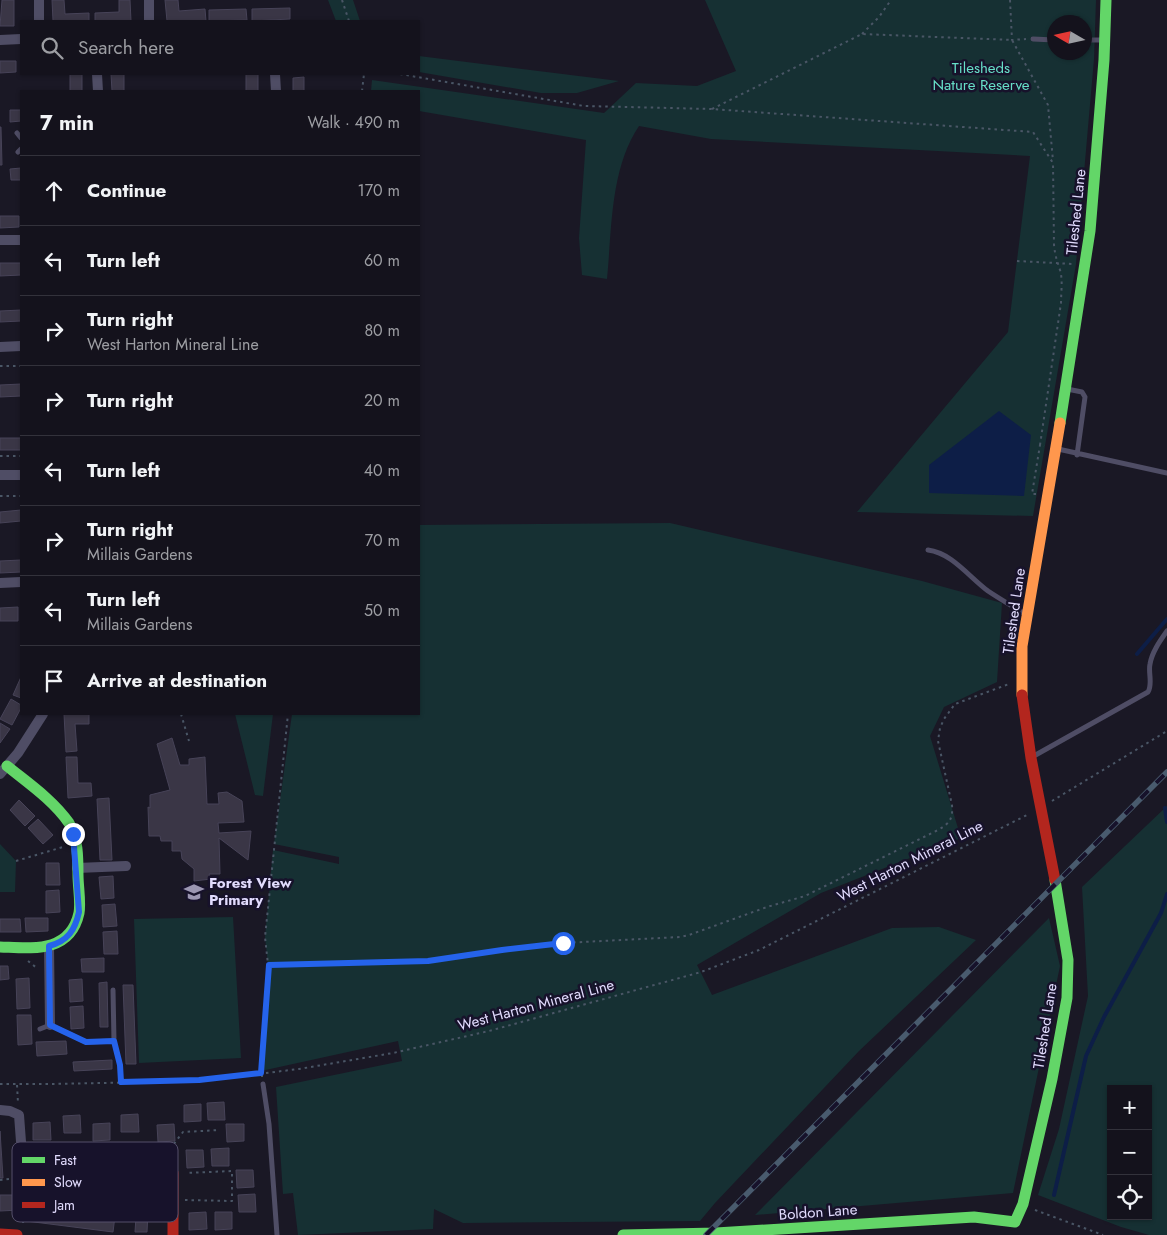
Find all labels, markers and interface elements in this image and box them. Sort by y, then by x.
north arrow [1047,15,1092,60]
search box [20,20,420,75]
icon: search [38,34,66,62]
text: Search here [78,34,174,61]
park label: Tilesheds Nature Reserve [932,57,1030,96]
text: 7 min [40,108,94,138]
text: Walk · 490 m [308,111,400,134]
street label: Tileshed Lane [1061,168,1091,256]
icon: ahead [40,177,68,205]
text: Continue [87,177,166,204]
text: 170 m [358,179,400,202]
icon: left [40,247,68,275]
text: Turn left [87,247,160,274]
text: 60 m [364,249,400,272]
text: Turn right [87,306,173,333]
icon: right [40,317,68,345]
text: 80 m [364,319,400,342]
text: West Harton Mineral Line [87,333,259,356]
icon: right [40,387,68,415]
text: Turn right [87,387,173,414]
text: 20 m [364,389,400,412]
icon: left [40,457,68,485]
text: Turn left [87,457,160,484]
text: 40 m [364,459,400,482]
text: Turn right [87,516,173,543]
icon: right [40,527,68,555]
text: 70 m [365,529,400,552]
text: Millais Gardens [87,543,192,566]
street label: Tileshed Lane [997,566,1031,655]
text: Turn left [87,586,160,613]
icon: left [40,597,68,625]
text: 50 m [364,599,400,622]
text: Millais Gardens [87,613,192,636]
icon: arrive [40,667,68,695]
text: Arrive at destination [87,667,267,694]
street label: West Harton Mineral Line [833,815,987,907]
route end [62,823,85,846]
place label: Forest View Primary [209,872,292,911]
school or university icon: Forest View Primary [183,881,205,903]
route start [552,932,575,955]
street label: West Harton Mineral Line [455,973,617,1036]
street label: Tileshed Lane [1027,981,1063,1070]
map controls [1107,1085,1152,1220]
button: + [1107,1085,1152,1130]
button: − [1107,1130,1152,1175]
legend [12,1142,178,1222]
text: Fast [54,1150,77,1170]
text: Slow [54,1172,82,1192]
button: locate [1107,1175,1152,1220]
text: Jam [52,1195,75,1215]
street label: Boldon Lane [778,1198,858,1226]

